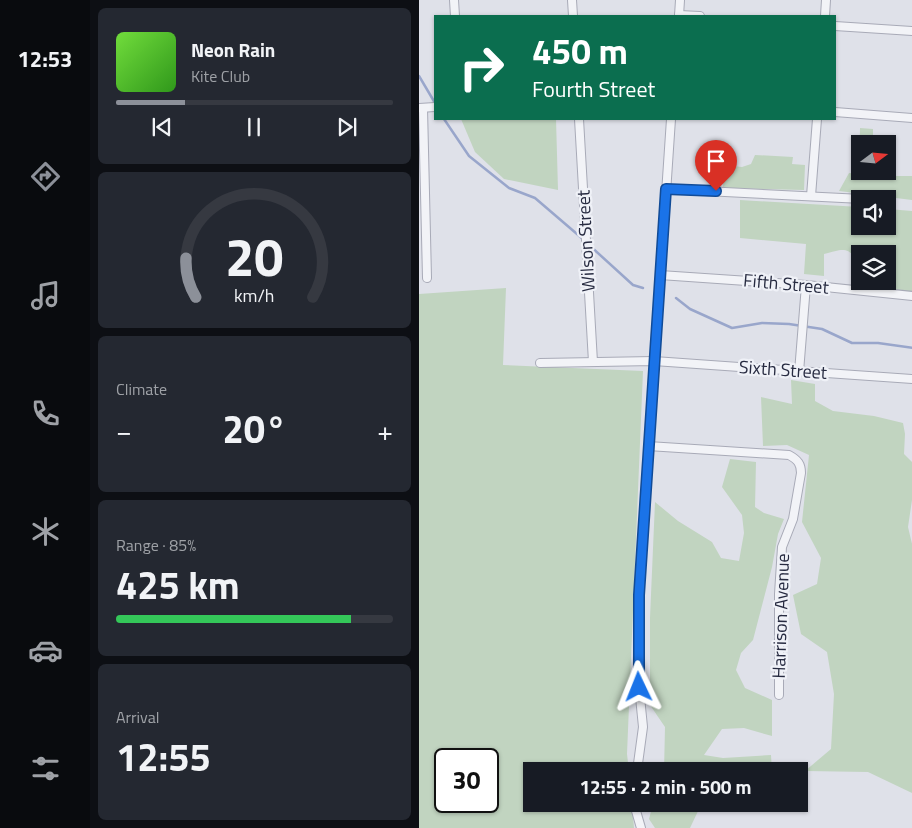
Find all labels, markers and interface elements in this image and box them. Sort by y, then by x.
text: 450 m [532,24,628,78]
text: Neon Rain [191,35,275,64]
icon: right [449,35,514,100]
text: 12:53 [18,42,72,76]
text: Kite Club [191,64,250,88]
text: Fourth Street [532,72,655,106]
icon: previous [148,113,176,141]
icon: pause [240,113,268,141]
icon: next [333,113,361,141]
north arrow [851,135,897,180]
map controls [851,135,896,290]
pin [695,140,737,191]
icon: arrive [702,147,730,175]
icon: directions [28,159,63,194]
street label: Wilson Street [569,189,602,293]
button: sound [851,190,896,235]
text: 20 [225,217,284,296]
button: layers [851,245,896,290]
street label: Fifth Street [742,266,831,301]
icon: music [28,278,63,313]
text: km/h [234,282,275,309]
street label: Sixth Street [738,353,829,386]
text: Climate [116,377,167,401]
icon: phone [28,396,63,431]
text: 20° [223,400,286,458]
text: − [116,409,132,452]
text: + [377,409,393,452]
icon: climate [28,514,63,549]
text: Range · 85% [116,533,196,557]
street label: Harrison Avenue [765,553,796,679]
text: 425 km [116,556,240,614]
icon: car [28,633,63,668]
position arrow [612,660,664,712]
text: Arrival [116,705,159,729]
text: 12:55 [116,728,211,786]
speed limit sign: 30 [434,748,499,813]
icon: filters [28,751,63,786]
text: 12:55 · 2 min · 500 m [579,772,752,801]

